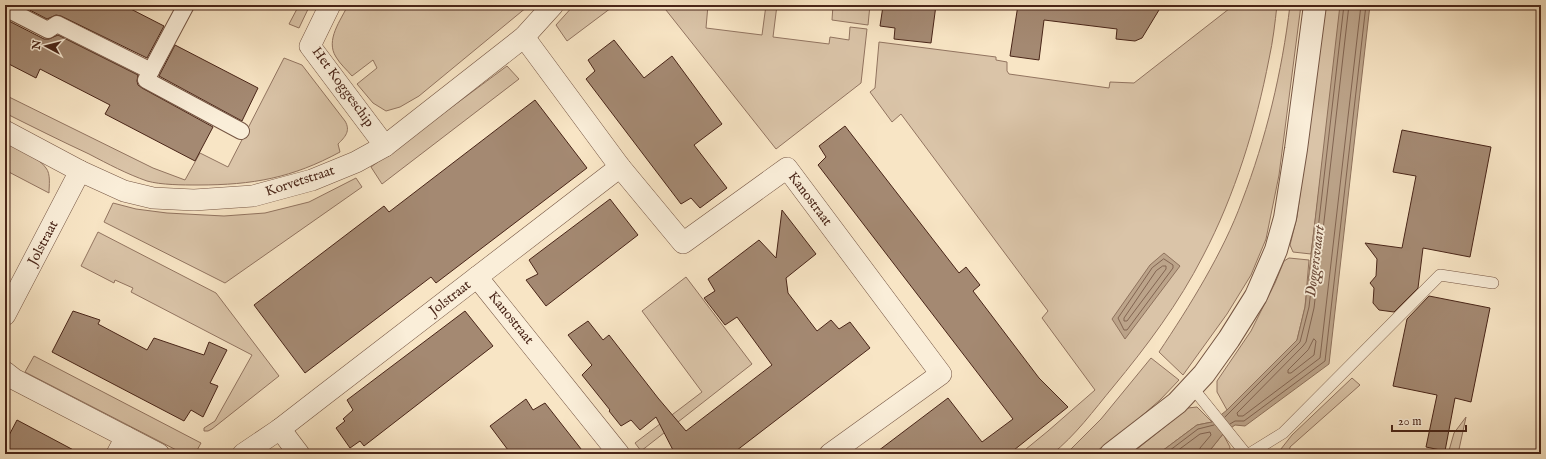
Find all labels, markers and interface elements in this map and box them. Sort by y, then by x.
north arrow [26,26,66,66]
text: N [29,39,45,51]
street label: Het Koggeschip [308,43,378,131]
street label: Korvetstraat [263,161,337,201]
street label: Kanostraat [784,168,836,230]
street label: Jolstraat [23,217,62,270]
water label: Doggersvaart [1301,223,1330,298]
street label: Jolstraat [424,276,475,321]
street label: Kanostraat [484,288,538,348]
scale bar [1392,407,1466,433]
text: 20 m [1398,414,1421,429]

